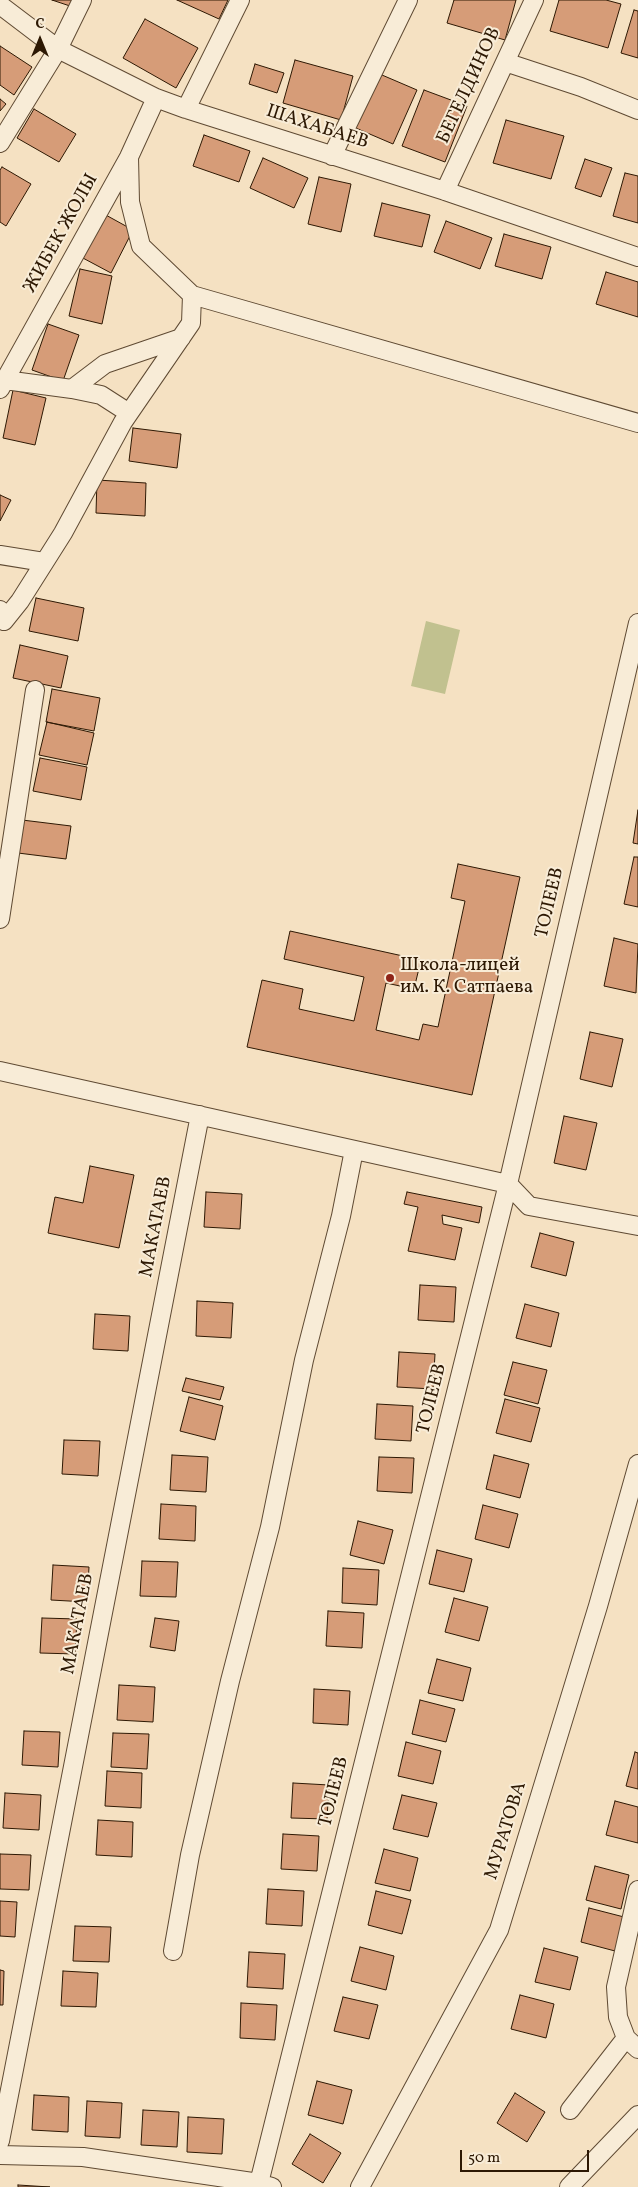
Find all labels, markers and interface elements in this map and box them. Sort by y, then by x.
north arrow [15,15,65,65]
text: С [35,15,45,34]
street label: БЕГЕЛДИНОВ [433,24,507,148]
street label: ШАХАБАЕВ [263,101,371,155]
street label: ЖИБЕК ЖОЛЫ [20,170,104,298]
street label: ТОЛЕЕВ [532,865,570,941]
place label: Школа-лицей им. К. Сатпаева [400,956,533,1000]
marker: Школа-лицей им. К. Сатпаева [384,972,396,984]
street label: МАКАТАЕВ [136,1175,178,1279]
street label: ТОЛЕЕВ [413,1361,453,1437]
street label: МАКАТАЕВ [58,1572,100,1676]
street label: ТОЛЕЕВ [315,1754,355,1830]
street label: МУРАТОВА [481,1779,533,1883]
scale bar [463,2140,592,2172]
text: 50 m [468,2148,500,2169]

